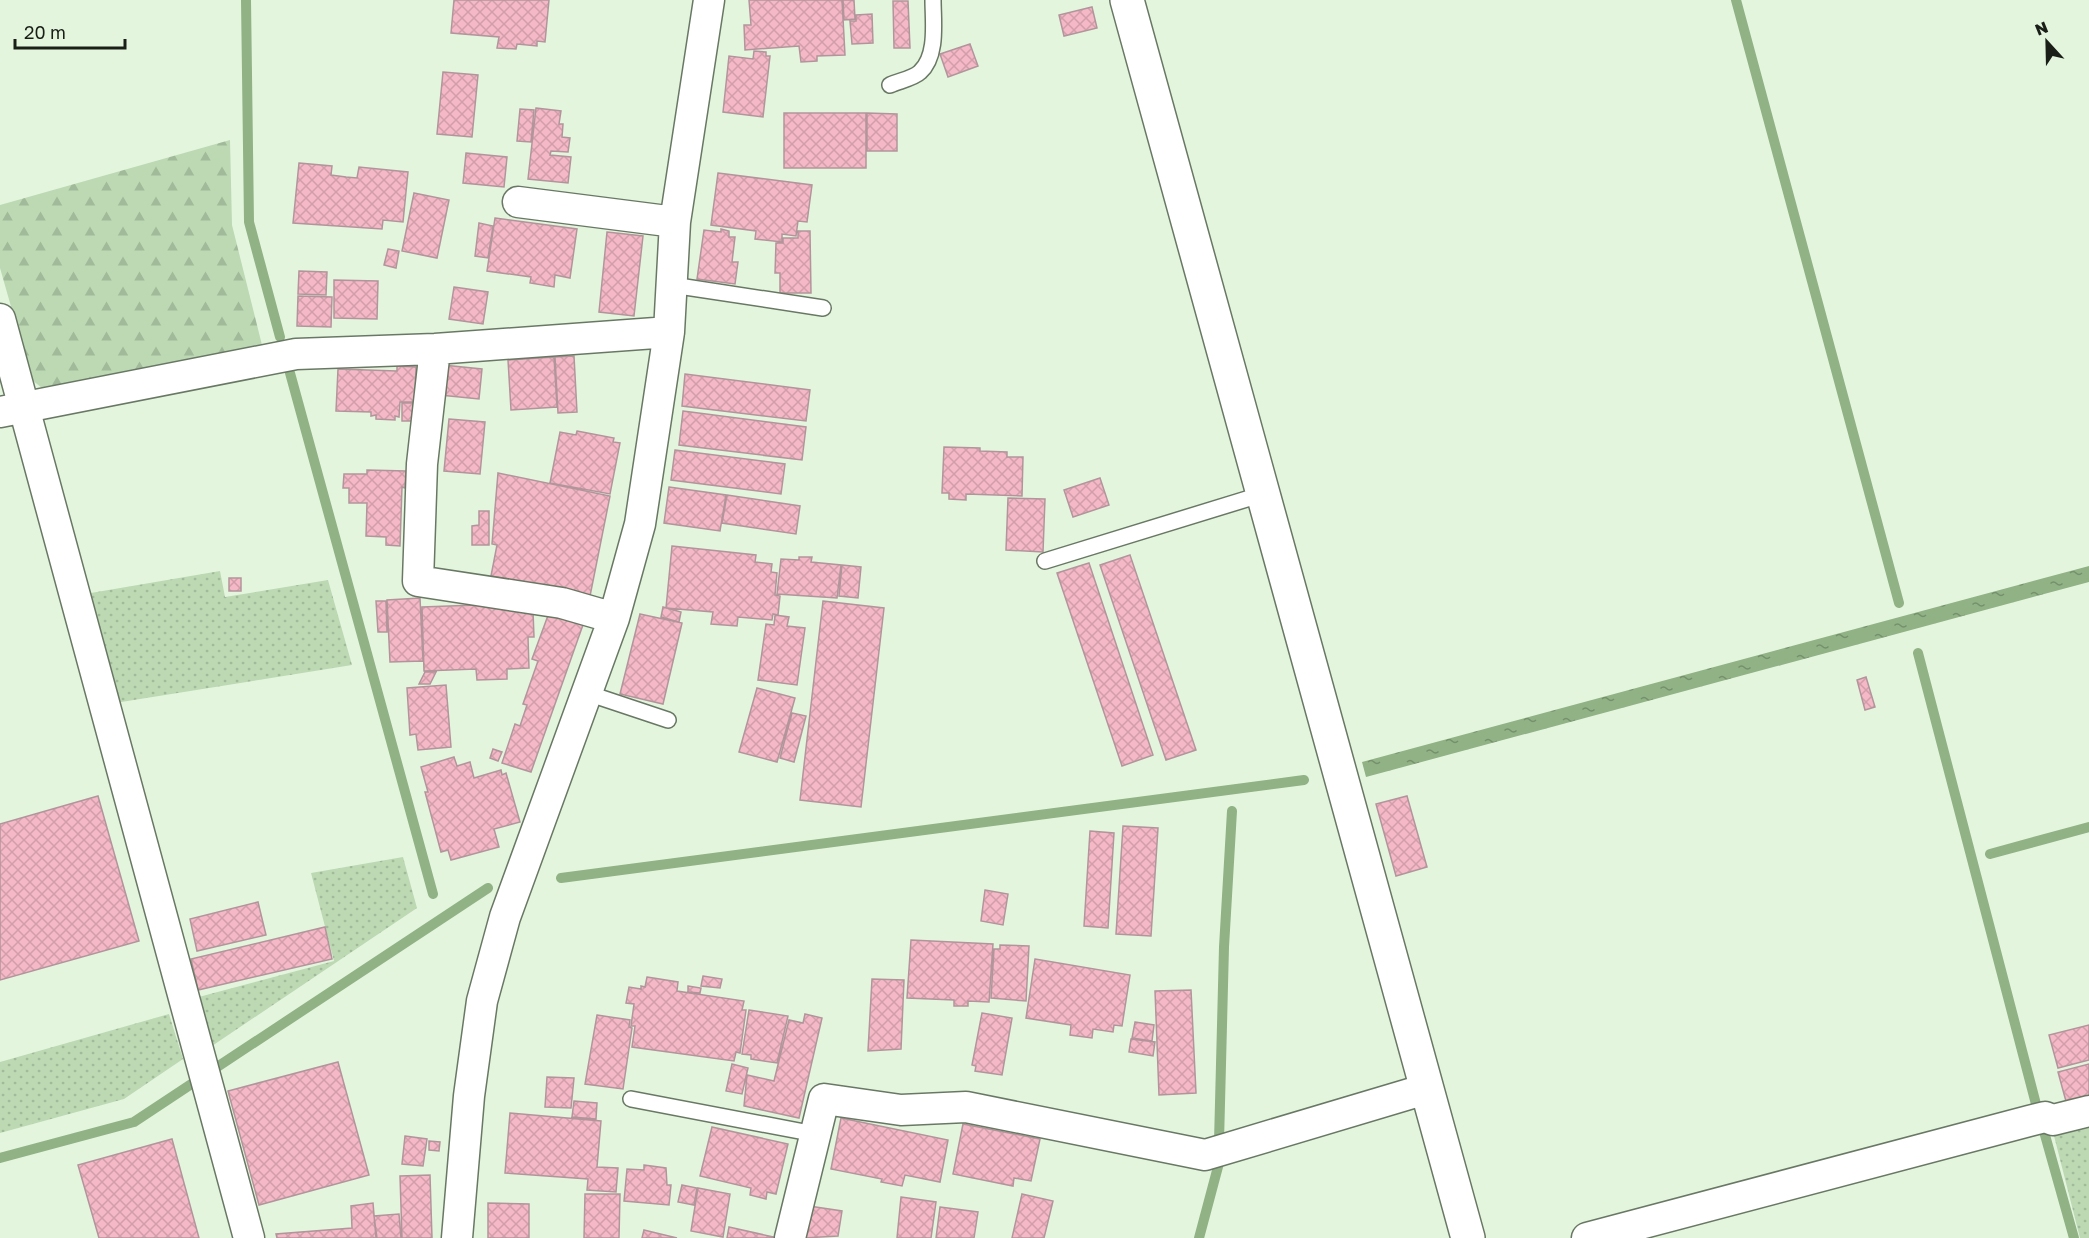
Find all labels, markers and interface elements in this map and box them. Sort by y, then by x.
scale bar [15,12,124,50]
north arrow [2017,12,2077,72]
text: N [2032,17,2051,40]
text: 20 m [24,21,66,43]

